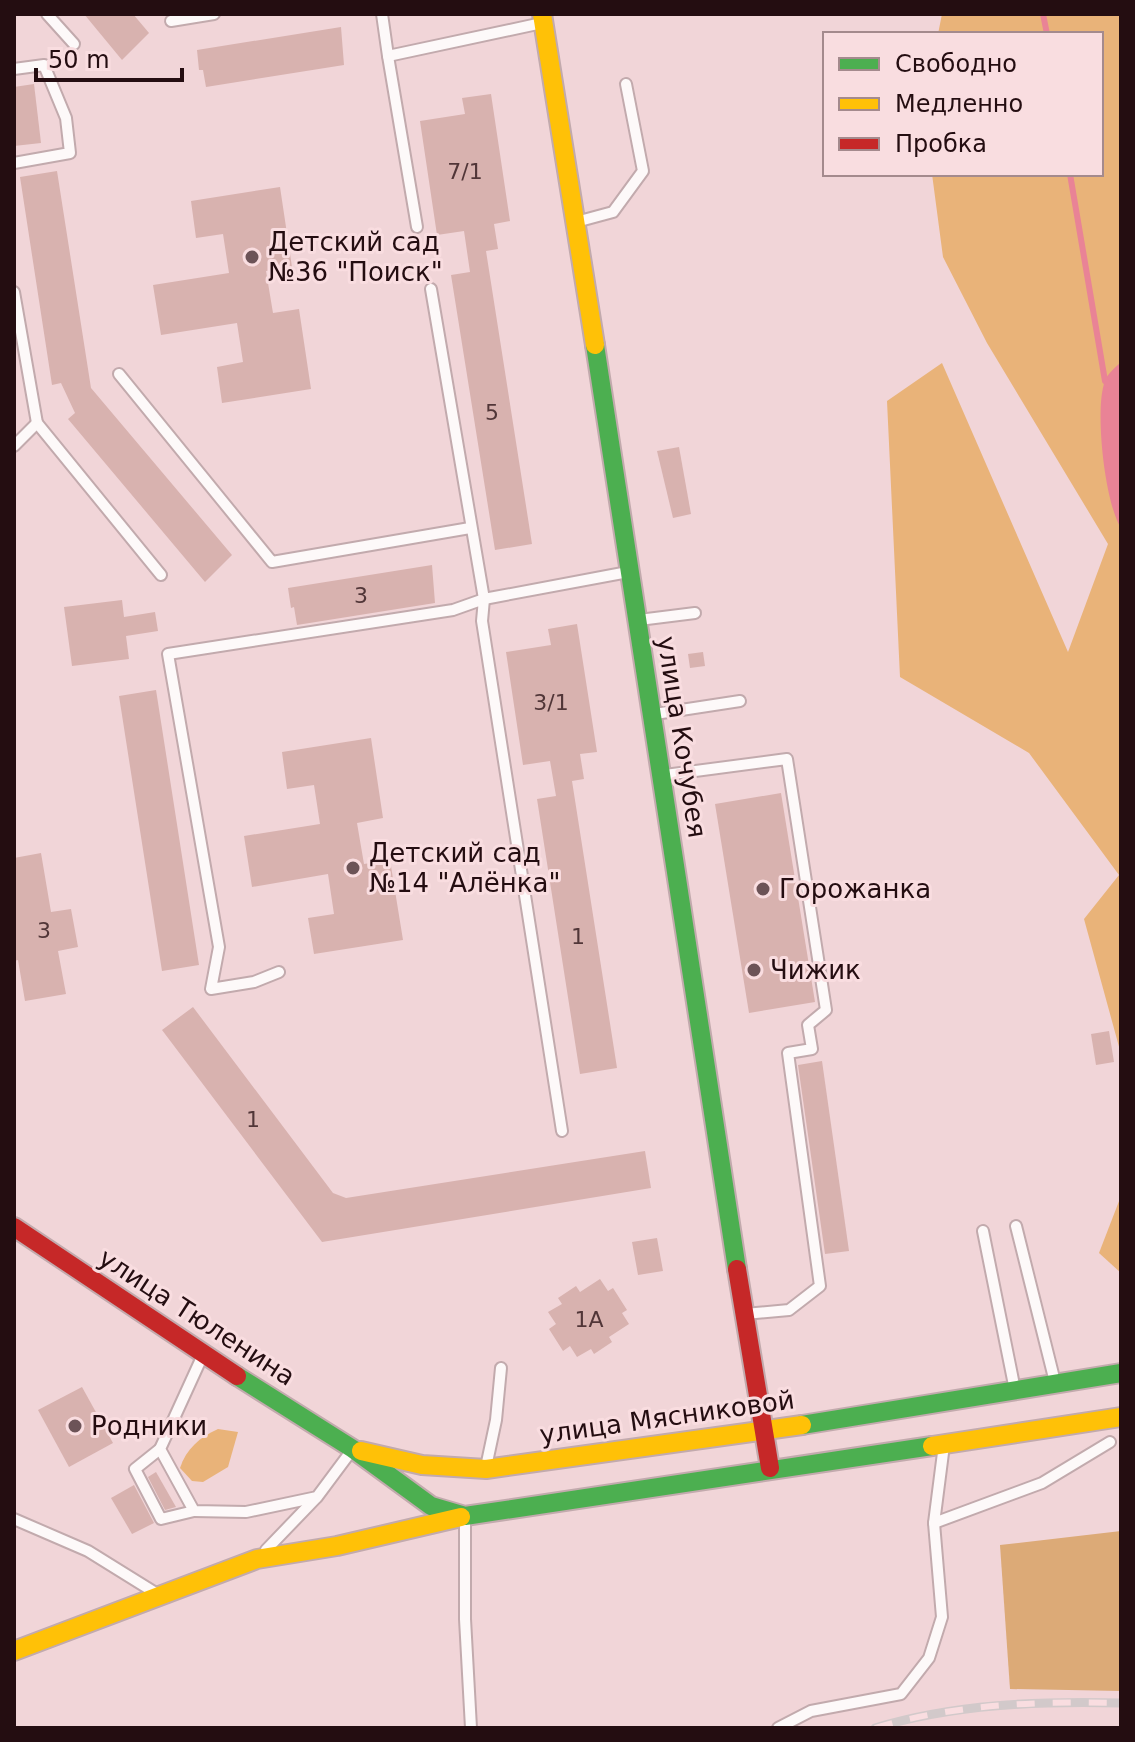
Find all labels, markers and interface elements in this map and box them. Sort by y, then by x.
scale bar [36,32,182,82]
legend [823,32,1103,176]
text: 50 m [48,46,110,74]
text: Свободно [895,50,1017,78]
text: Медленно [895,90,1023,118]
text: Пробка [895,130,987,158]
house number: 7/1 [447,159,483,184]
place label: Детский сад №36 "Поиск" [268,227,443,287]
marker: Детский сад №36 "Поиск" [243,248,261,266]
house number: 5 [485,400,499,425]
house number: 3 [354,583,368,608]
street label: улица Кочубея [651,634,713,840]
house number: 3/1 [533,690,569,715]
place label: Детский сад №14 "Алёнка" [369,838,560,898]
marker: Детский сад №14 "Алёнка" [344,859,362,877]
place label: Горожанка [779,874,931,904]
marker: Горожанка [754,880,772,898]
house number: 3 [37,918,51,943]
house number: 1 [571,924,585,949]
place label: Чижик [770,955,861,985]
marker: Чижик [745,961,763,979]
house number: 1 [246,1107,260,1132]
street label: улица Тюленина [93,1242,301,1392]
house number: 1А [574,1307,604,1332]
street label: улица Мясниковой [538,1384,796,1450]
place label: Родники [91,1411,207,1441]
marker: Родники [66,1417,84,1435]

